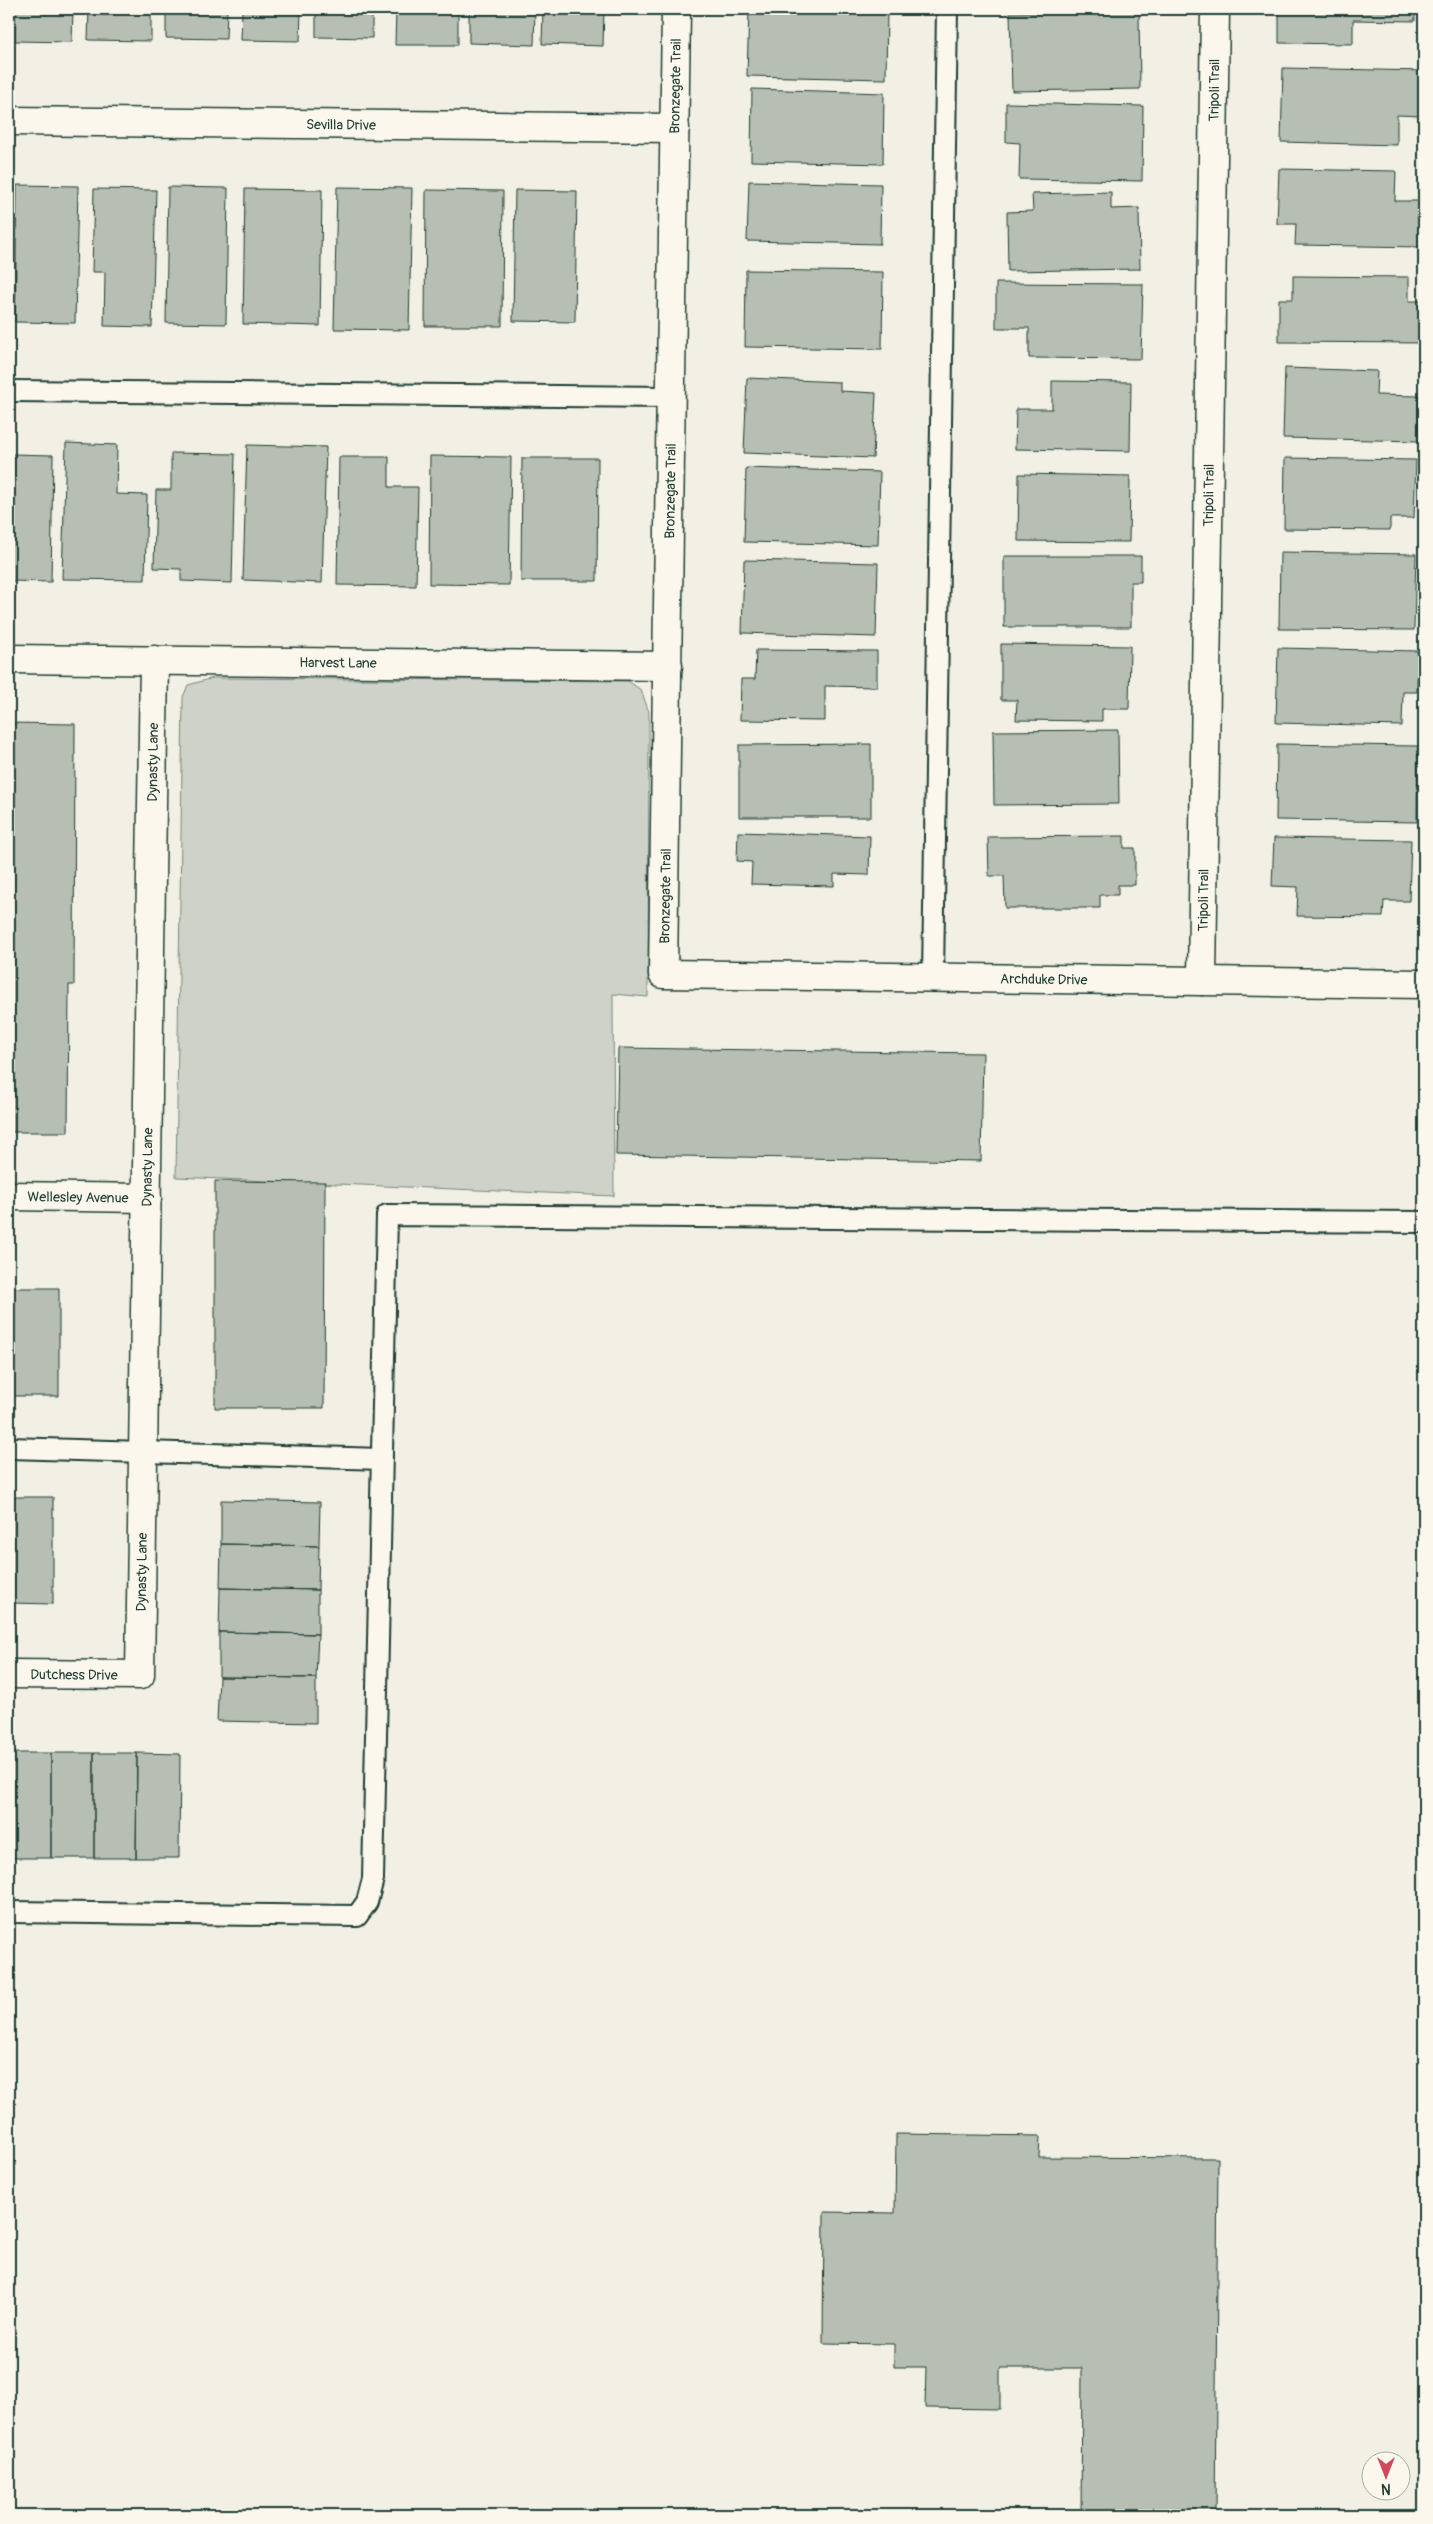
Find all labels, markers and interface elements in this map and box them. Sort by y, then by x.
street label: Bronzegate Trail [666,38,685,134]
street label: Tripoli Trail [1205,59,1223,122]
street label: Sevilla Drive [306,116,376,134]
street label: Bronzegate Trail [661,443,680,539]
street label: Tripoli Trail [1200,464,1218,526]
street label: Harvest Lane [299,654,377,672]
street label: Dynasty Lane [144,722,162,802]
street label: Bronzegate Trail [656,848,675,944]
street label: Tripoli Trail [1195,869,1213,931]
street label: Archduke Drive [1000,970,1088,989]
street label: Dynasty Lane [138,1127,157,1207]
street label: Wellesley Avenue [27,1188,129,1207]
street label: Dynasty Lane [133,1532,151,1612]
street label: Dutchess Drive [30,1666,118,1684]
north arrow [1360,2452,1410,2502]
text: N [1381,2480,1391,2497]

